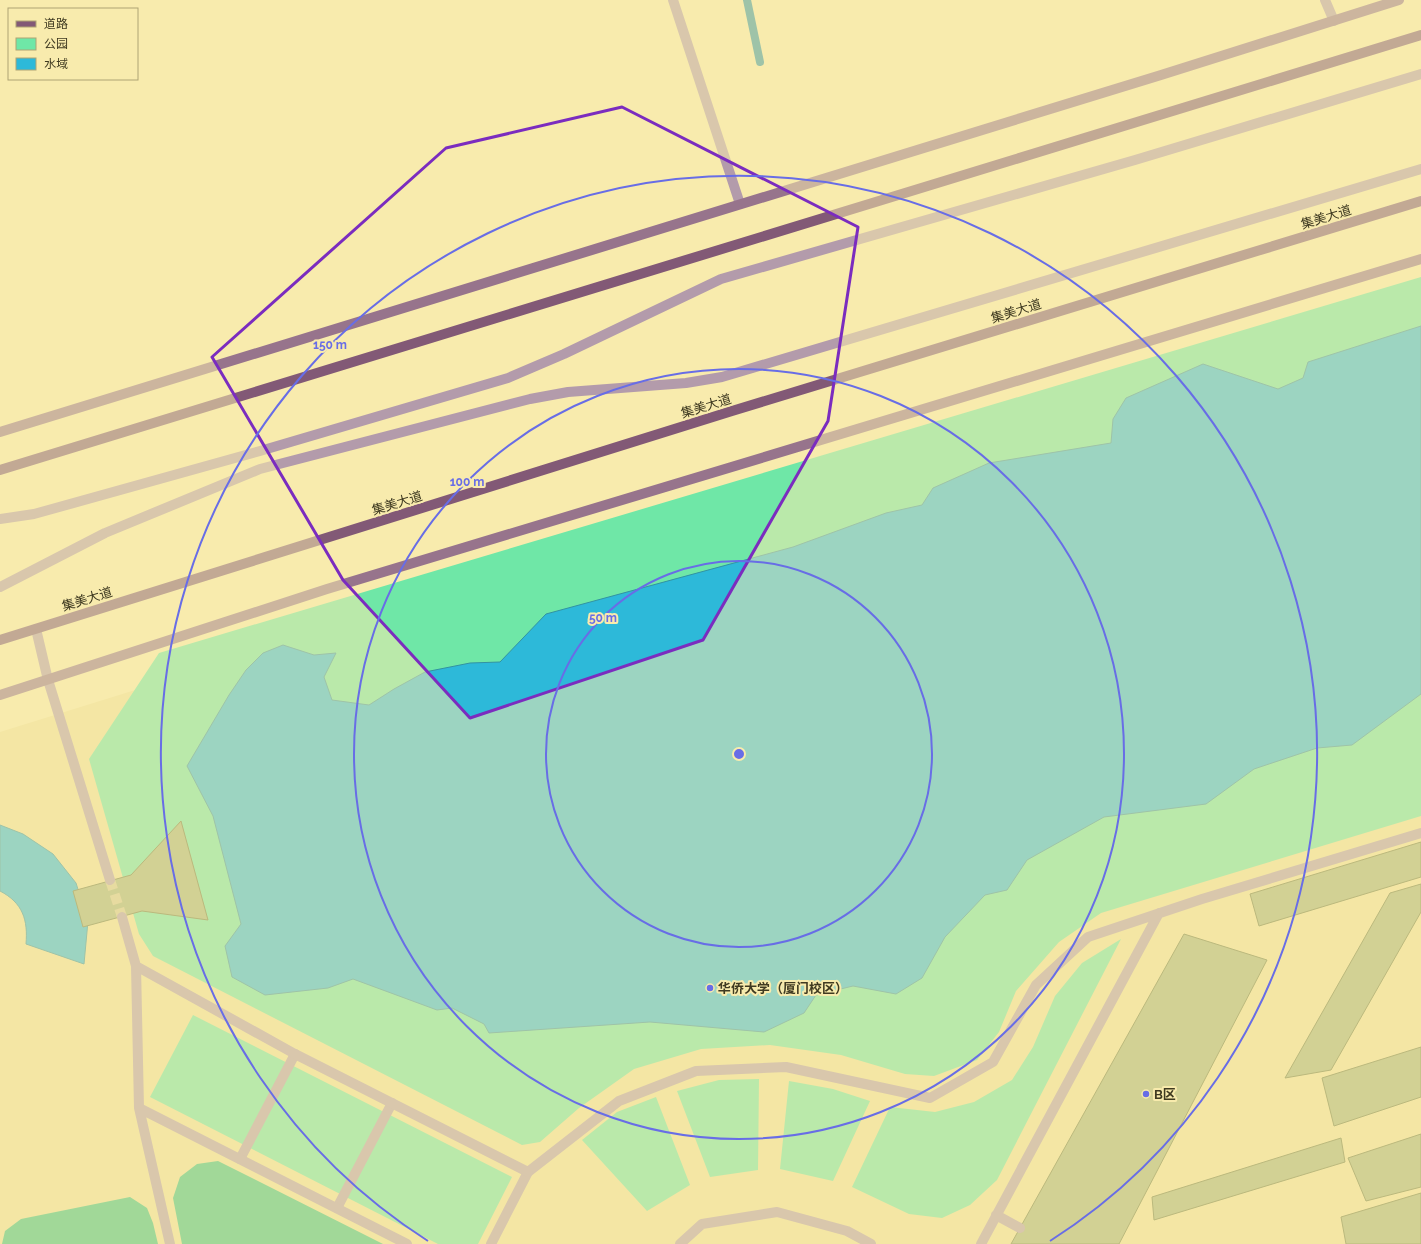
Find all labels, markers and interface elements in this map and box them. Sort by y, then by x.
legend [8,8,138,80]
text: 道路 [44,17,68,31]
text: 公园 [44,37,68,51]
text: 水域 [44,57,68,71]
street label: 集美大道 [1299,202,1353,232]
street label: 集美大道 [989,296,1043,326]
text: 150 m [313,338,347,352]
street label: 集美大道 [679,391,733,421]
text: 100 m [450,475,484,489]
street label: 集美大道 [370,488,424,518]
street label: 集美大道 [60,584,114,614]
text: 50 m [589,611,617,625]
centre of rings [732,747,746,761]
place label: 华侨大学（厦门校区） [718,981,848,996]
marker: 华侨大学（厦门校区） [705,983,715,993]
place label: B区 [1154,1087,1176,1102]
marker: B区 [1141,1089,1151,1099]

